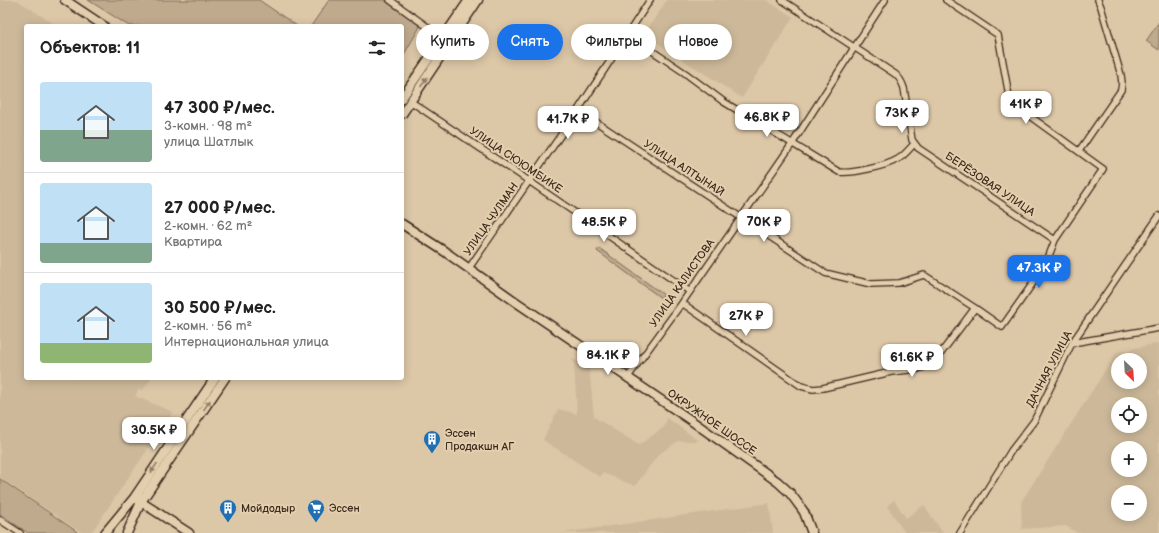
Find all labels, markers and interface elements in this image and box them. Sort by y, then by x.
chip: Купить [416,24,489,60]
chip: Снять [497,24,563,60]
chip: Фильтры [571,24,656,60]
chip: Новое [664,24,732,60]
icon: filters [366,37,388,59]
text: Объектов: 11 [40,38,140,58]
one-way arrow [420,76,428,87]
pin: 41K ₽ [998,91,1054,125]
text: 41K ₽ [1010,96,1042,112]
icon: home [72,98,120,146]
text: 47 300 ₽/мес. [164,98,275,118]
pin: 73K ₽ [874,100,930,134]
pin: 46.8K ₽ [730,104,804,138]
text: 73K ₽ [885,105,919,121]
pin: 41.7K ₽ [531,106,605,140]
text: 46.8K ₽ [744,109,790,125]
text: 41.7K ₽ [547,111,589,127]
text: 3-комн. · 98 m² [164,118,252,134]
street label: УЛИЦА СЮЮМБИКЕ [467,124,565,196]
text: улица Шатлык [164,134,253,150]
street label: УЛИЦА АЛТЫНАЙ [641,137,727,199]
street label: БЕРЁЗОВАЯ УЛИЦА [943,148,1038,219]
street label: УЛИЦА ЧУЛМАН [461,180,521,258]
text: 27 000 ₽/мес. [164,198,275,218]
icon: home [72,199,120,247]
pin: 48.5K ₽ [567,209,641,243]
pin: 70K ₽ [736,209,792,243]
text: 48.5K ₽ [581,214,627,230]
text: 70K ₽ [746,214,782,230]
text: 2-комн. · 62 m² [164,218,252,234]
text: Квартира [164,234,222,250]
street label: УЛИЦА КАЛИСТОВА [647,236,717,329]
pin: 47.3K ₽ [1002,255,1076,289]
text: 47.3K ₽ [1016,260,1062,276]
text: 30 500 ₽/мес. [164,298,276,318]
icon: home [72,299,120,347]
pin: 27K ₽ [718,303,774,337]
text: 27K ₽ [729,308,763,324]
text: 2-комн. · 56 m² [164,318,252,334]
street label: ДАЧНАЯ УЛИЦА [1023,328,1075,409]
text: Интернациональная улица [164,334,329,350]
pin: 84.1K ₽ [571,342,645,376]
pin: 61.6K ₽ [875,344,949,378]
text: 84.1K ₽ [586,347,630,363]
text: 61.6K ₽ [890,349,934,365]
north arrow [1111,353,1147,389]
map controls [1111,353,1147,521]
street label: ОКРУЖНОЕ ШОССЕ [665,386,759,458]
button: locate [1111,397,1147,433]
one-way arrow [203,400,211,410]
pin: 30.5K ₽ [117,417,191,451]
text: 30.5K ₽ [131,422,177,438]
place label: Эссен Продакшн АГ [445,427,514,453]
building icon: Эссен Продакшн АГ [422,429,442,454]
button: + [1111,441,1147,477]
one-way arrow [150,463,158,474]
button: − [1111,485,1147,521]
building icon: Мойдодыр [218,498,238,523]
supermarket icon: Эссен [306,498,326,523]
place label: Мойдодыр [241,502,296,515]
place label: Эссен [329,502,360,515]

